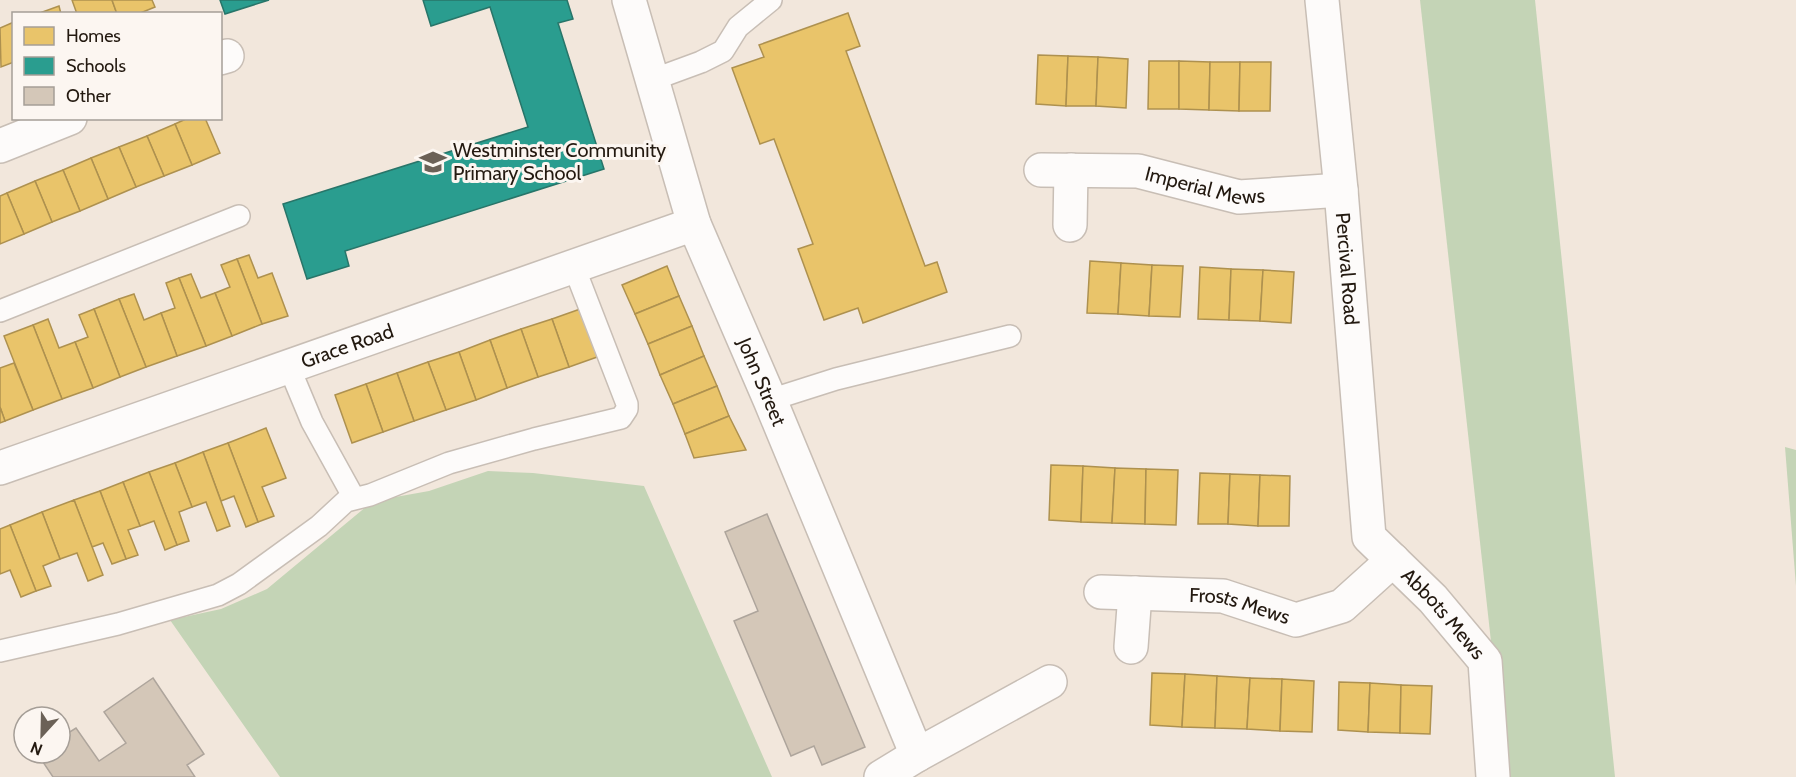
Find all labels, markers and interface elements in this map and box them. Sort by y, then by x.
legend [12,12,222,120]
text: Homes [66,25,121,47]
text: Schools [66,55,126,77]
text: Other [66,85,111,107]
place label: Westminster Community Primary School [453,138,666,185]
school or university icon: Westminster Community Primary School [418,147,448,177]
street label: Imperial Mews [1143,161,1266,209]
street label: Percival Road [1331,212,1364,326]
street label: Grace Road [298,319,397,373]
street label: John Street [732,333,791,430]
street label: Abbots Mews [1397,563,1490,664]
street label: Frosts Mews [1189,583,1293,629]
north arrow [12,705,72,765]
text: N [28,738,45,759]

